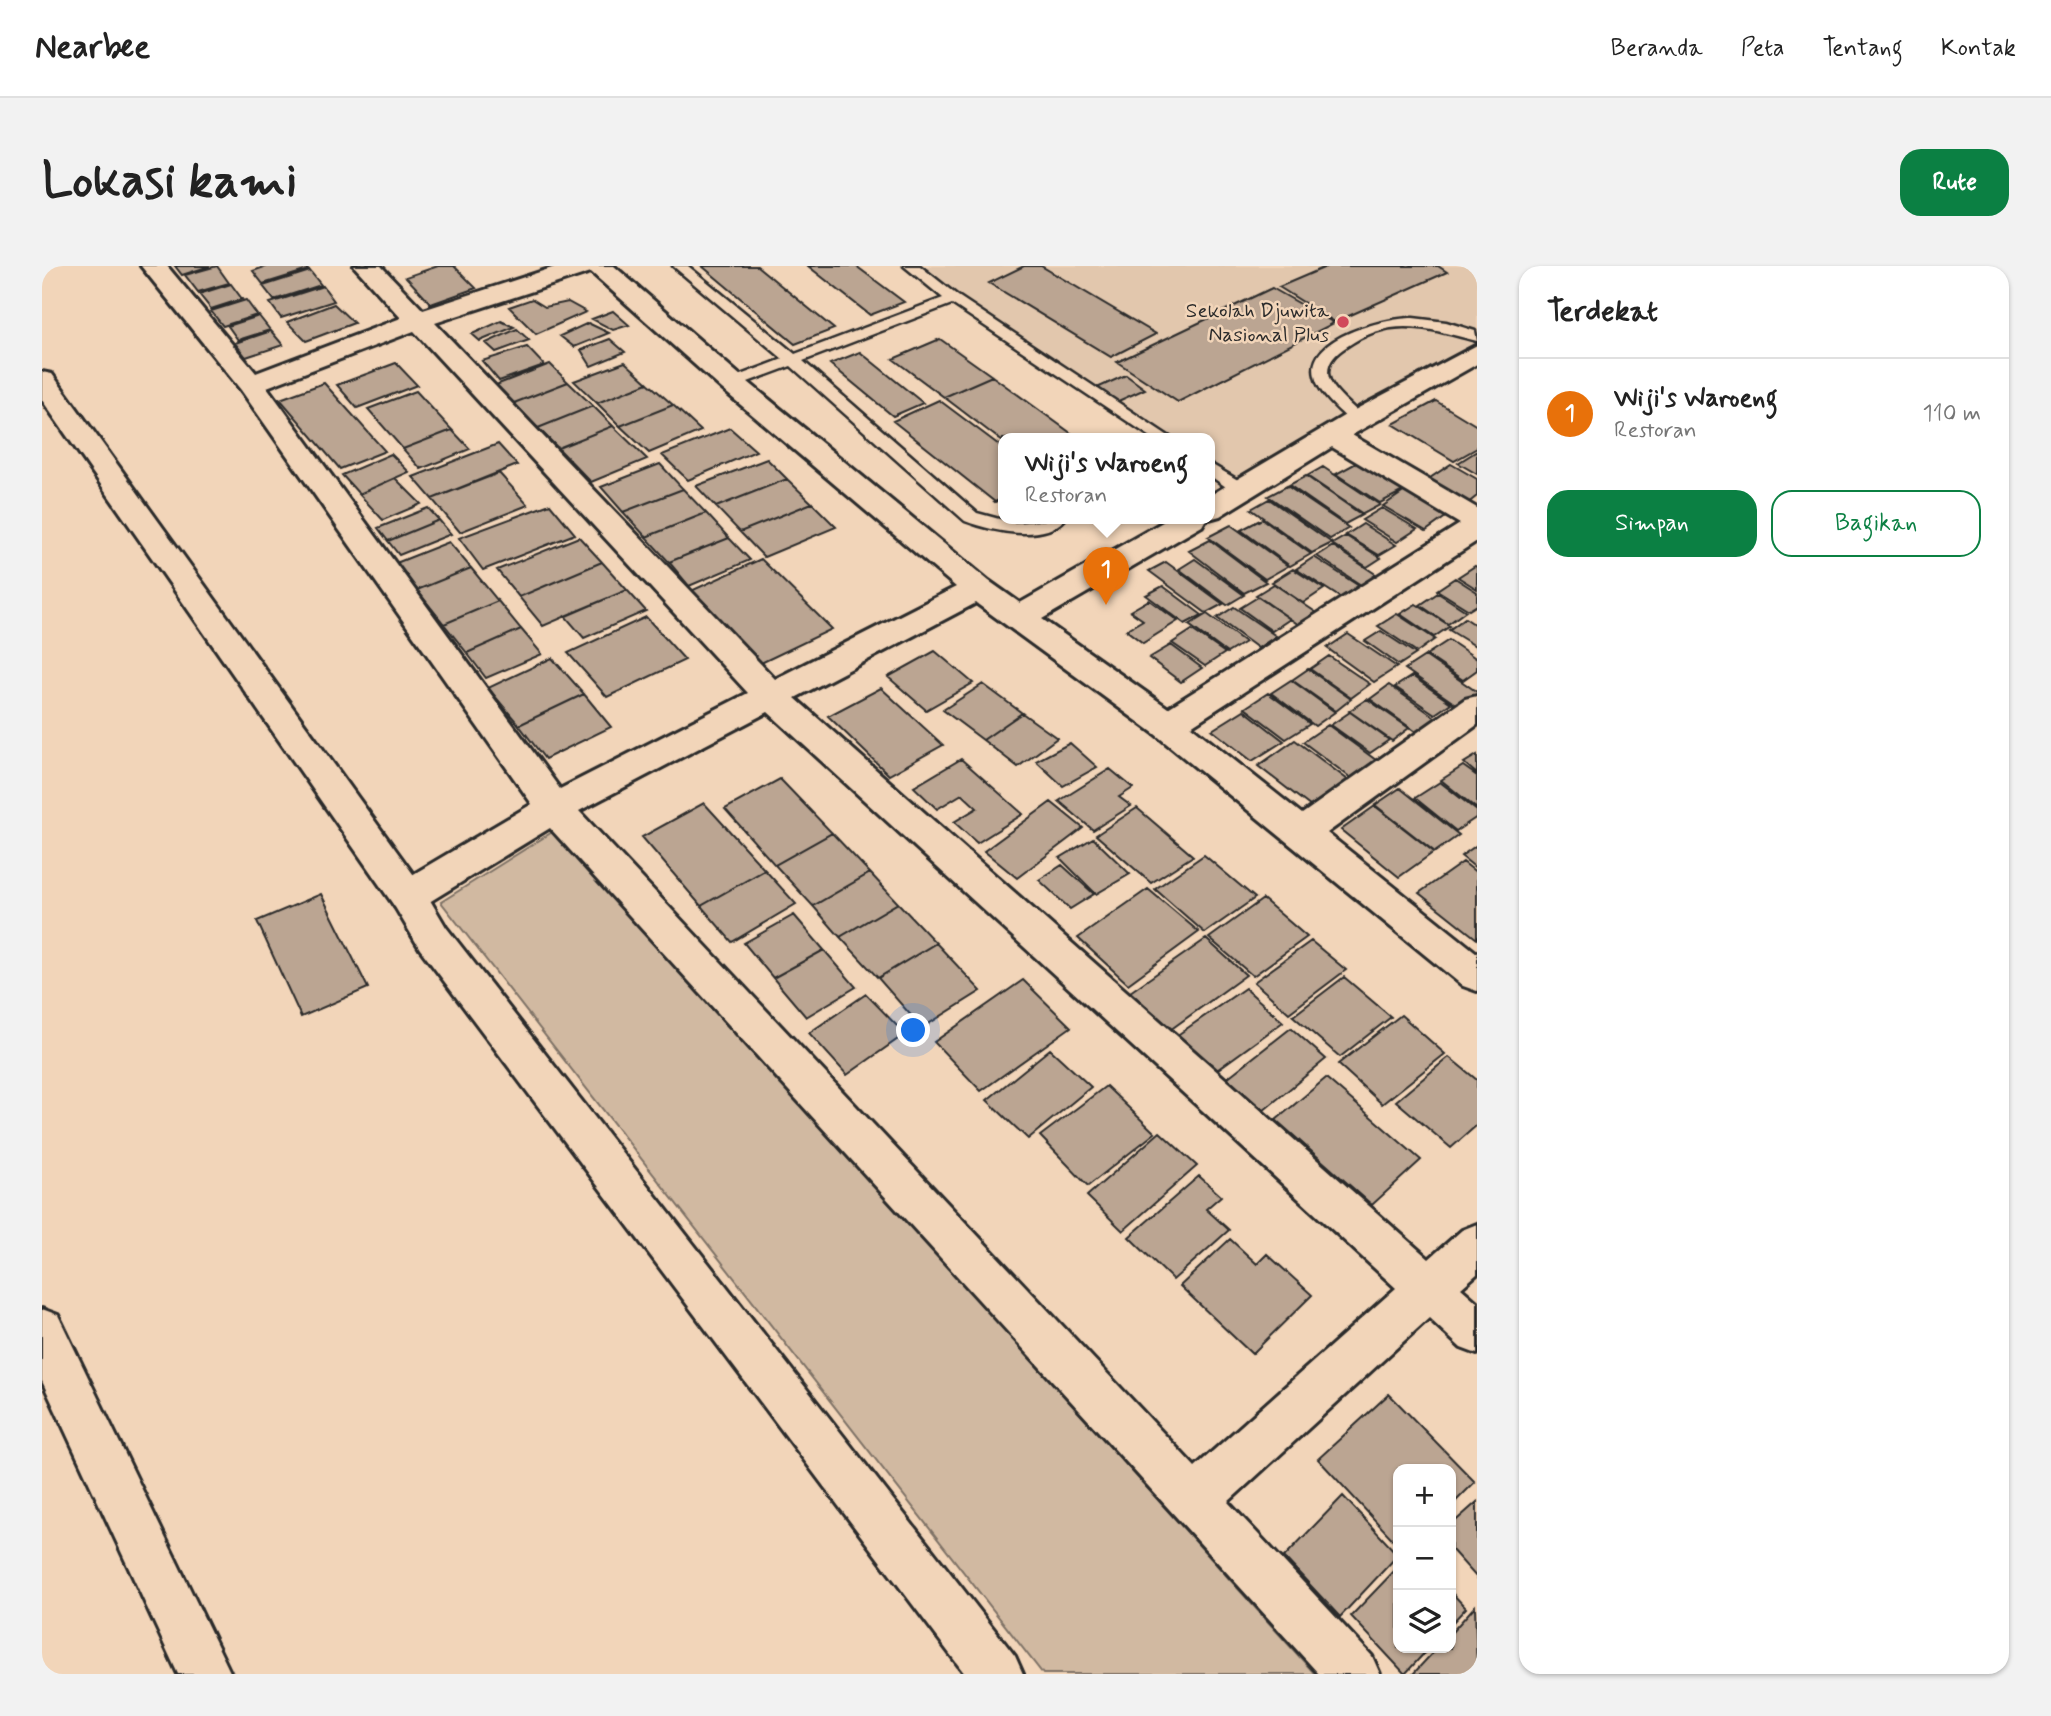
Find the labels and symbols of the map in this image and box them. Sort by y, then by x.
place label: Sekolah Djuwita Nasional Plus [1186,297,1329,349]
marker: Sekolah Djuwita Nasional Plus [1335,314,1351,330]
pin: 1 [1083,547,1129,605]
your location [896,1013,930,1047]

